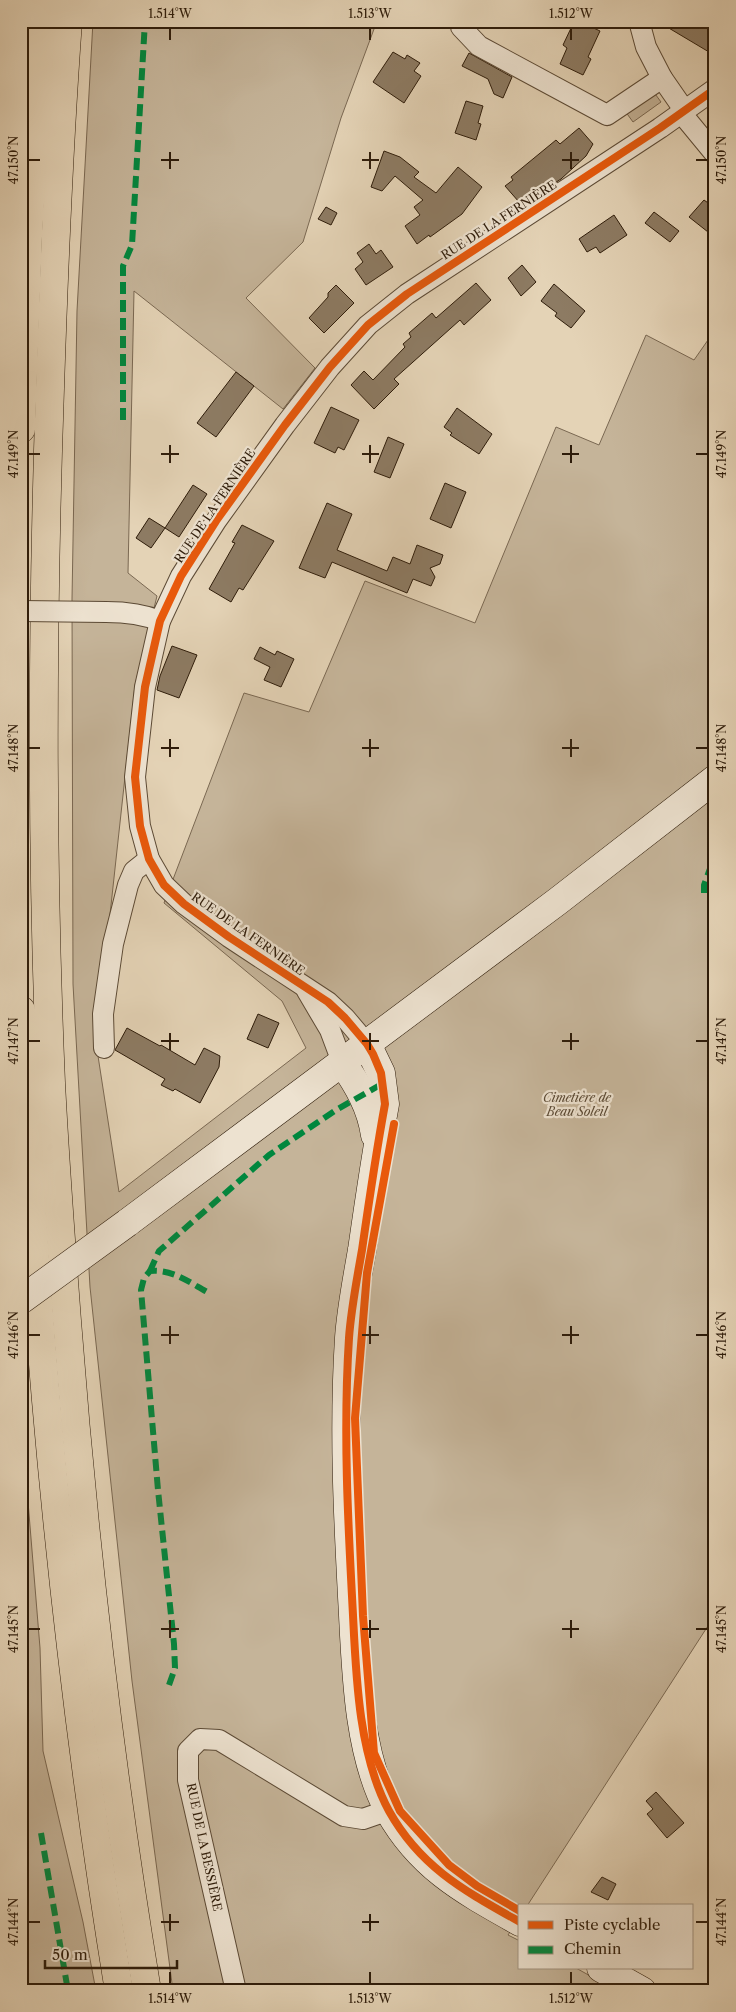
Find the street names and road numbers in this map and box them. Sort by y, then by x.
street label: RUE DE LA FERNIÈRE [438,176,559,262]
street label: RUE DE LA FERNIÈRE [170,445,258,566]
street label: RUE DE LA FERNIÈRE [189,888,308,978]
street label: RUE DE LA BESSIÈRE [184,1781,226,1912]

